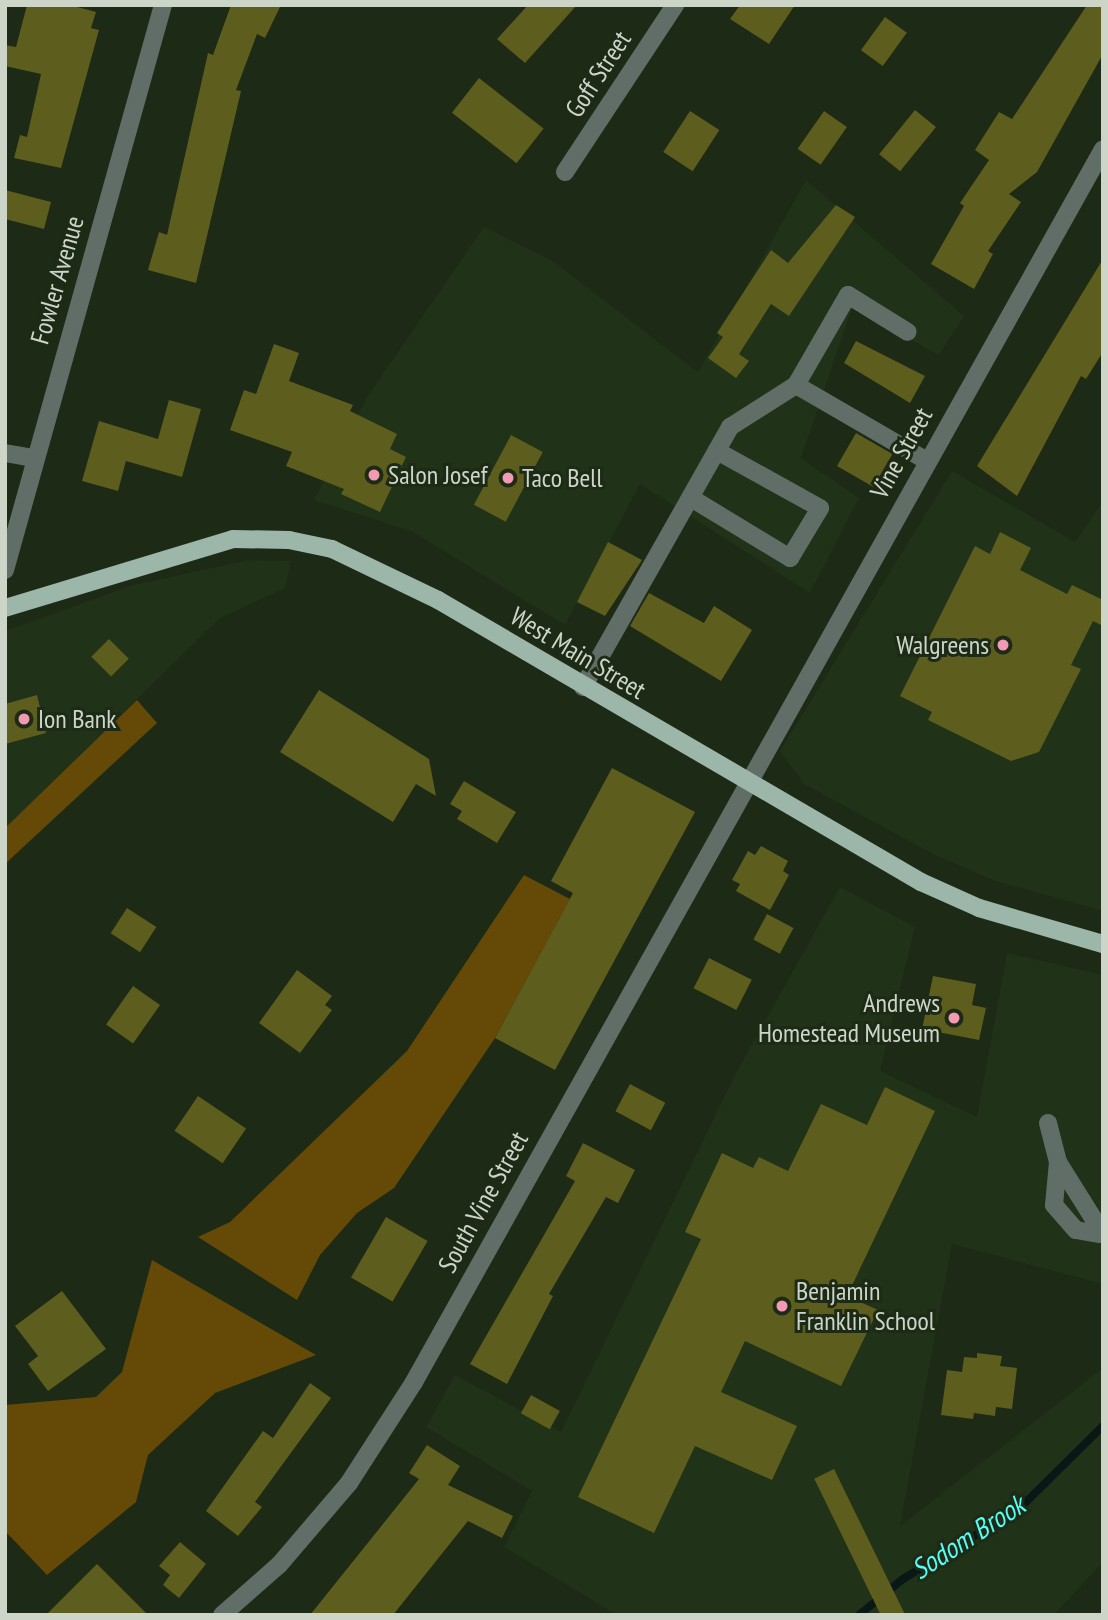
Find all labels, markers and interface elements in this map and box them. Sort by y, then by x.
street label: Goff Street [559,25,637,123]
street label: Fowler Avenue [24,212,90,348]
street label: Vine Street [863,402,939,504]
place label: Salon Josef [388,459,487,491]
place label: Taco Bell [522,462,602,494]
marker: Salon Josef [366,467,382,483]
marker: Taco Bell [500,470,516,486]
street label: West Main Street [505,600,651,706]
place label: Walgreens [896,629,989,661]
marker: Walgreens [995,637,1011,653]
place label: Ion Bank [38,703,116,735]
marker: Ion Bank [16,711,32,727]
place label: Andrews Homestead Museum [758,987,940,1048]
marker: Andrews Homestead Museum [946,1010,962,1026]
street label: South Vine Street [431,1126,535,1278]
place label: Benjamin Franklin School [796,1275,935,1336]
marker: Benjamin Franklin School [774,1298,790,1314]
water label: Sodom Brook [905,1488,1031,1586]

